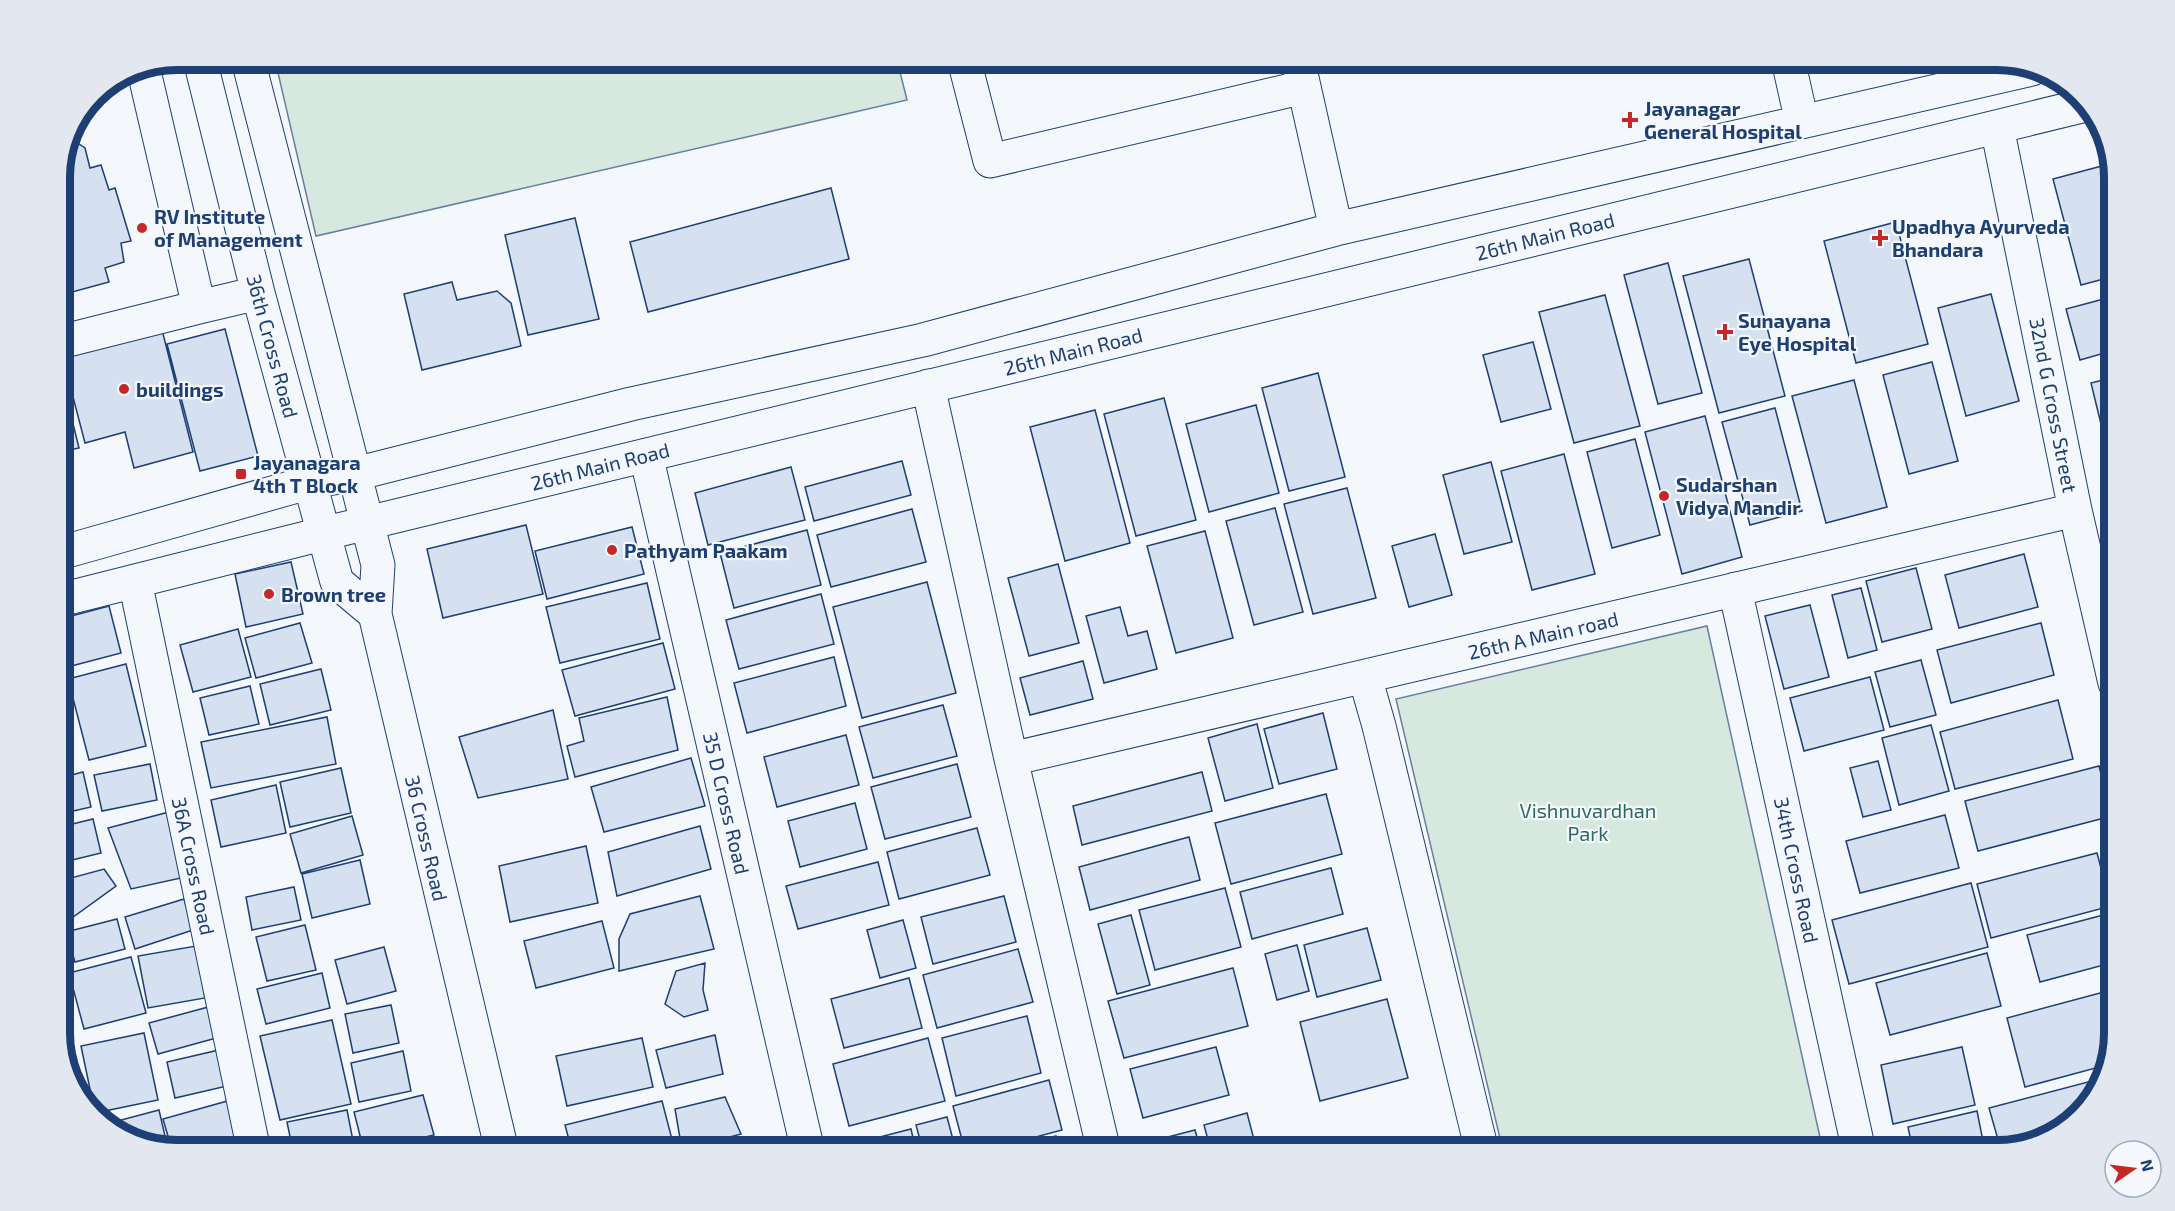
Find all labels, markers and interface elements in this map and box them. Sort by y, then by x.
place label: Jayanagar General Hospital [1644,96,1802,143]
marker: Jayanagar General Hospital [1621,111,1639,129]
place label: RV Institute of Management [154,204,303,251]
street label: 26th Main Road [1473,207,1617,265]
place label: Upadhya Ayurveda Bhandara [1892,214,2070,261]
marker: RV Institute of Management [135,221,149,235]
marker: Upadhya Ayurveda Bhandara [1873,231,1887,245]
street label: 36th Cross Road [242,272,304,420]
place label: Sunayana Eye Hospital [1738,308,1857,356]
street label: 32nd G Cross Street [2025,315,2083,495]
street label: 26th Main Road [1001,322,1145,380]
marker: Sunayana Eye Hospital [1716,323,1734,341]
place label: buildings [136,377,224,401]
marker: buildings [117,382,131,396]
street label: 26th Main Road [528,437,672,495]
place label: Jayanagara 4th T Block [253,450,361,497]
marker: Jayanagara 4th T Block [234,467,248,481]
place label: Sudarshan Vidya Mandir [1676,472,1801,520]
marker: Sudarshan Vidya Mandir [1657,489,1671,503]
place label: Pathyam Paakam [624,538,788,563]
marker: Pathyam Paakam [605,543,619,557]
place label: Brown tree [281,582,386,606]
marker: Brown tree [262,587,276,601]
street label: 26th A Main road [1466,606,1620,664]
street label: 35 D Cross Road [699,729,755,877]
street label: 36 Cross Road [401,773,453,903]
street label: 36A Cross Road [168,795,220,937]
street label: 34th Cross Road [1770,795,1824,945]
park label: Vishnuvardhan Park [1520,798,1656,845]
north arrow [2103,1139,2163,1199]
text: N [2137,1157,2159,1173]

